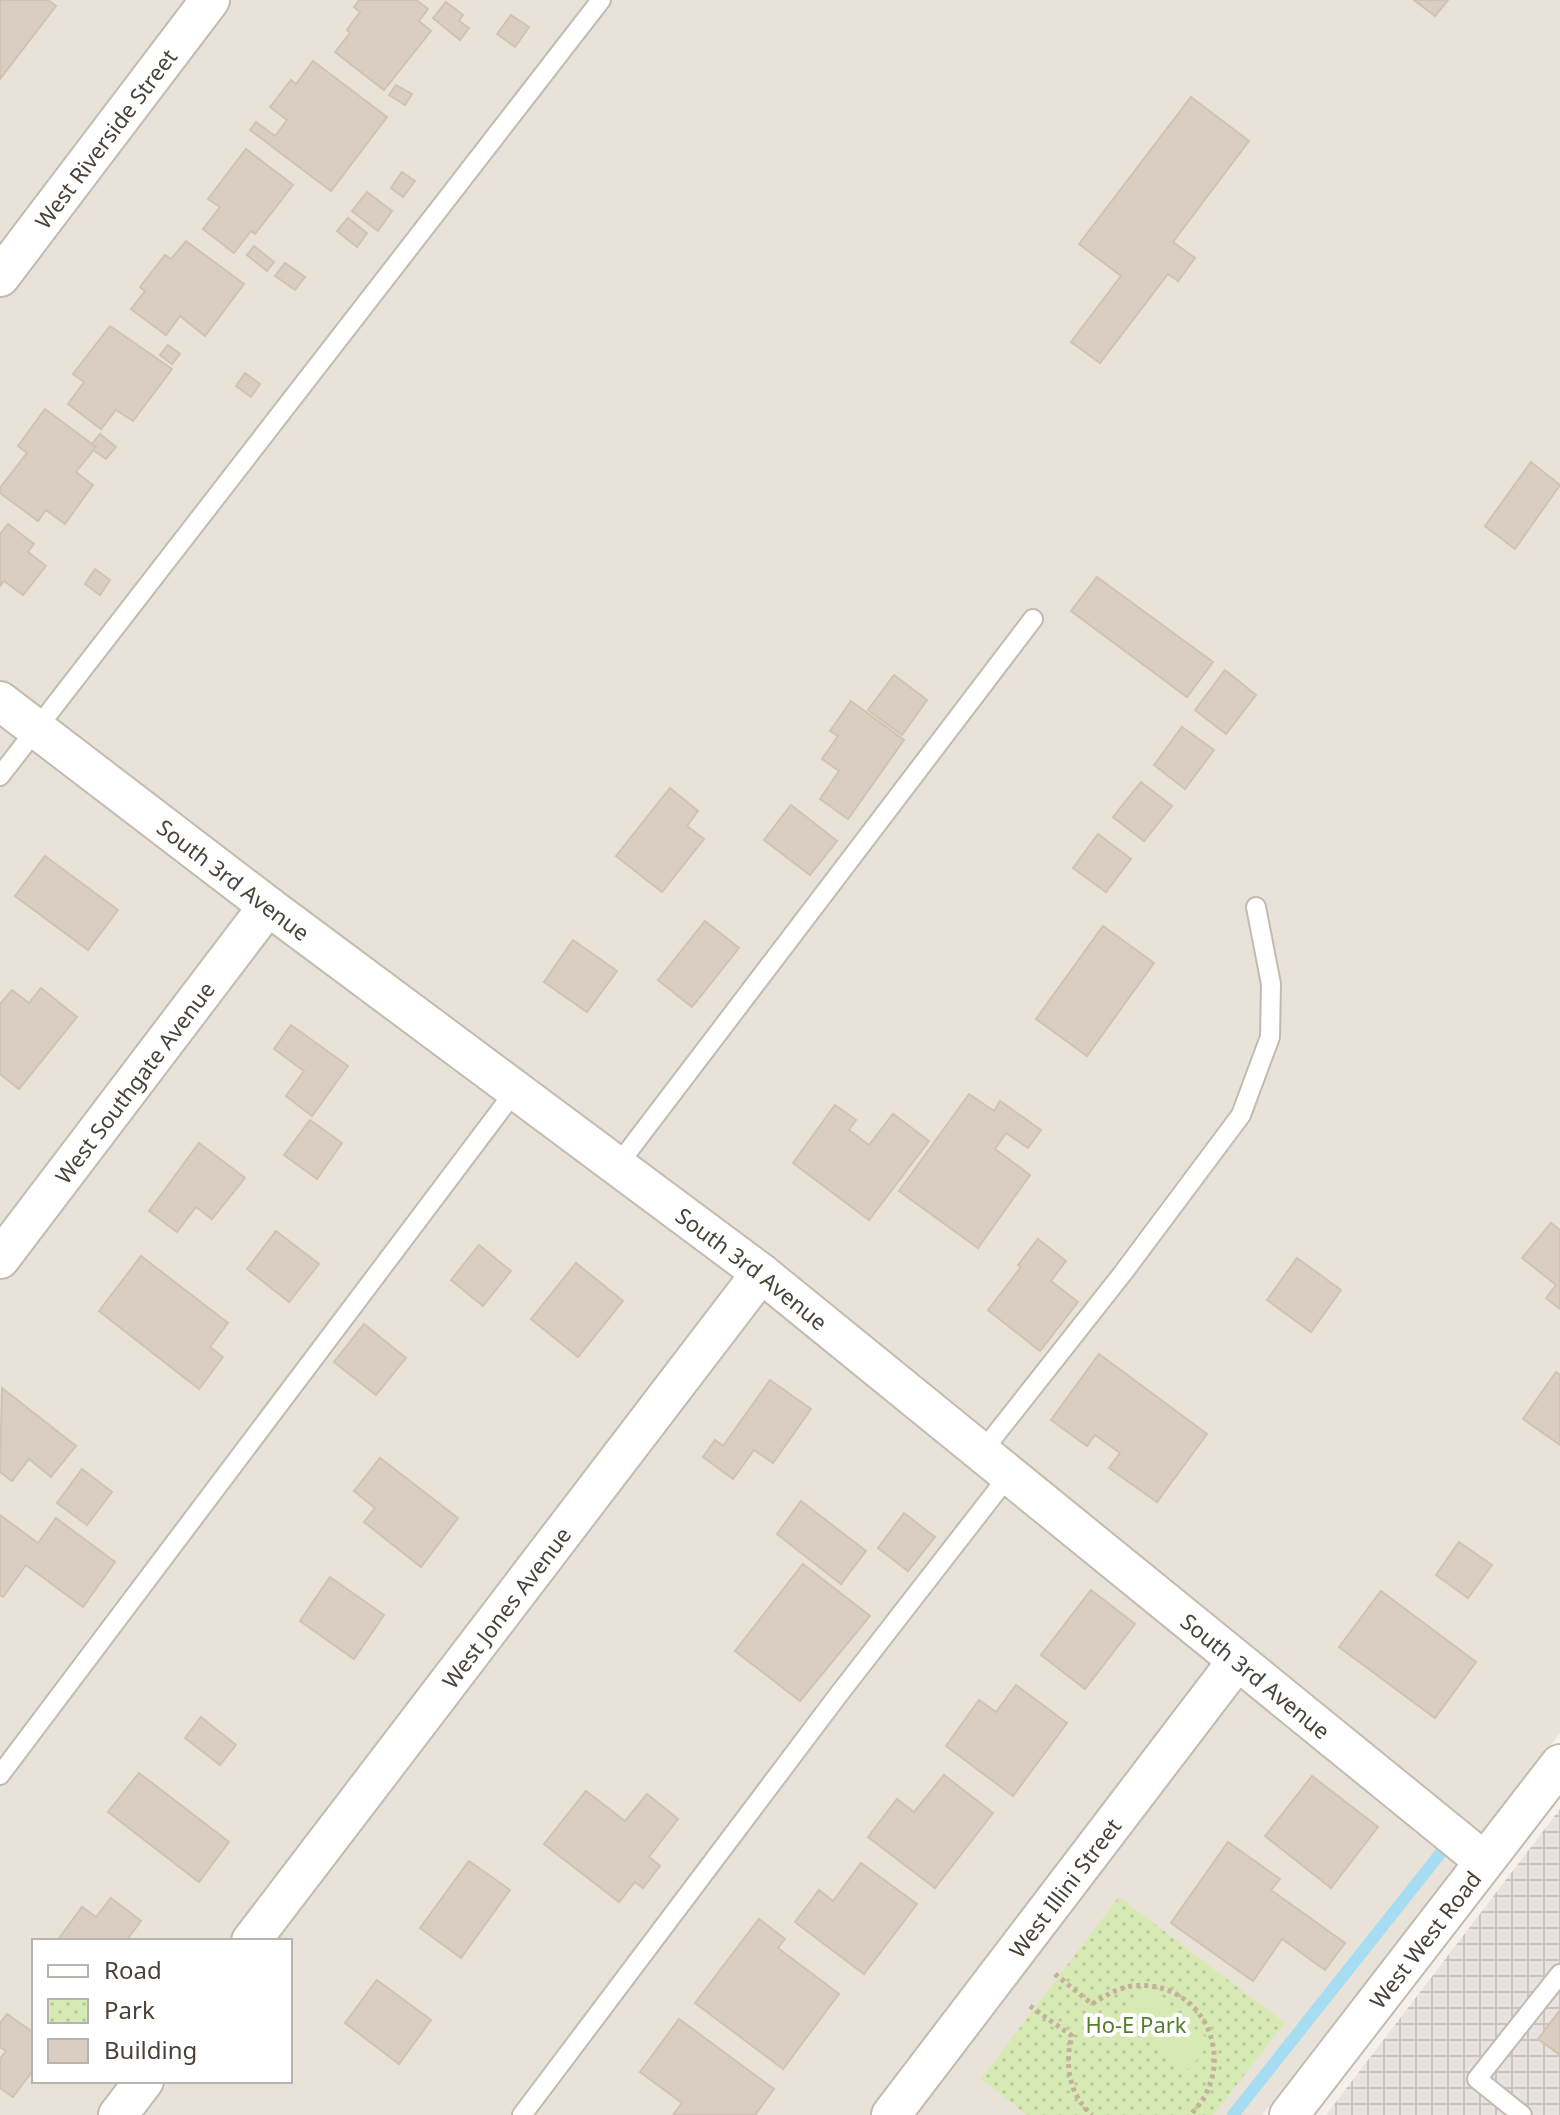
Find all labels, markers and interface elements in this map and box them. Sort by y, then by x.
street label: West Riverside Street [27,42,183,234]
street label: South 3rd Avenue [151,812,316,947]
street label: West Southgate Avenue [48,975,221,1189]
street label: South 3rd Avenue [670,1200,834,1336]
street label: West Jones Avenue [435,1520,577,1694]
street label: South 3rd Avenue [1175,1606,1337,1745]
street label: West Illini Street [1002,1812,1127,1963]
street label: West West Road [1362,1864,1487,2014]
legend [32,1939,292,2083]
text: Road [104,1953,162,1986]
text: Park [104,1993,155,2026]
park label: Ho-E Park [1085,2009,1187,2039]
text: Building [104,2033,197,2066]

